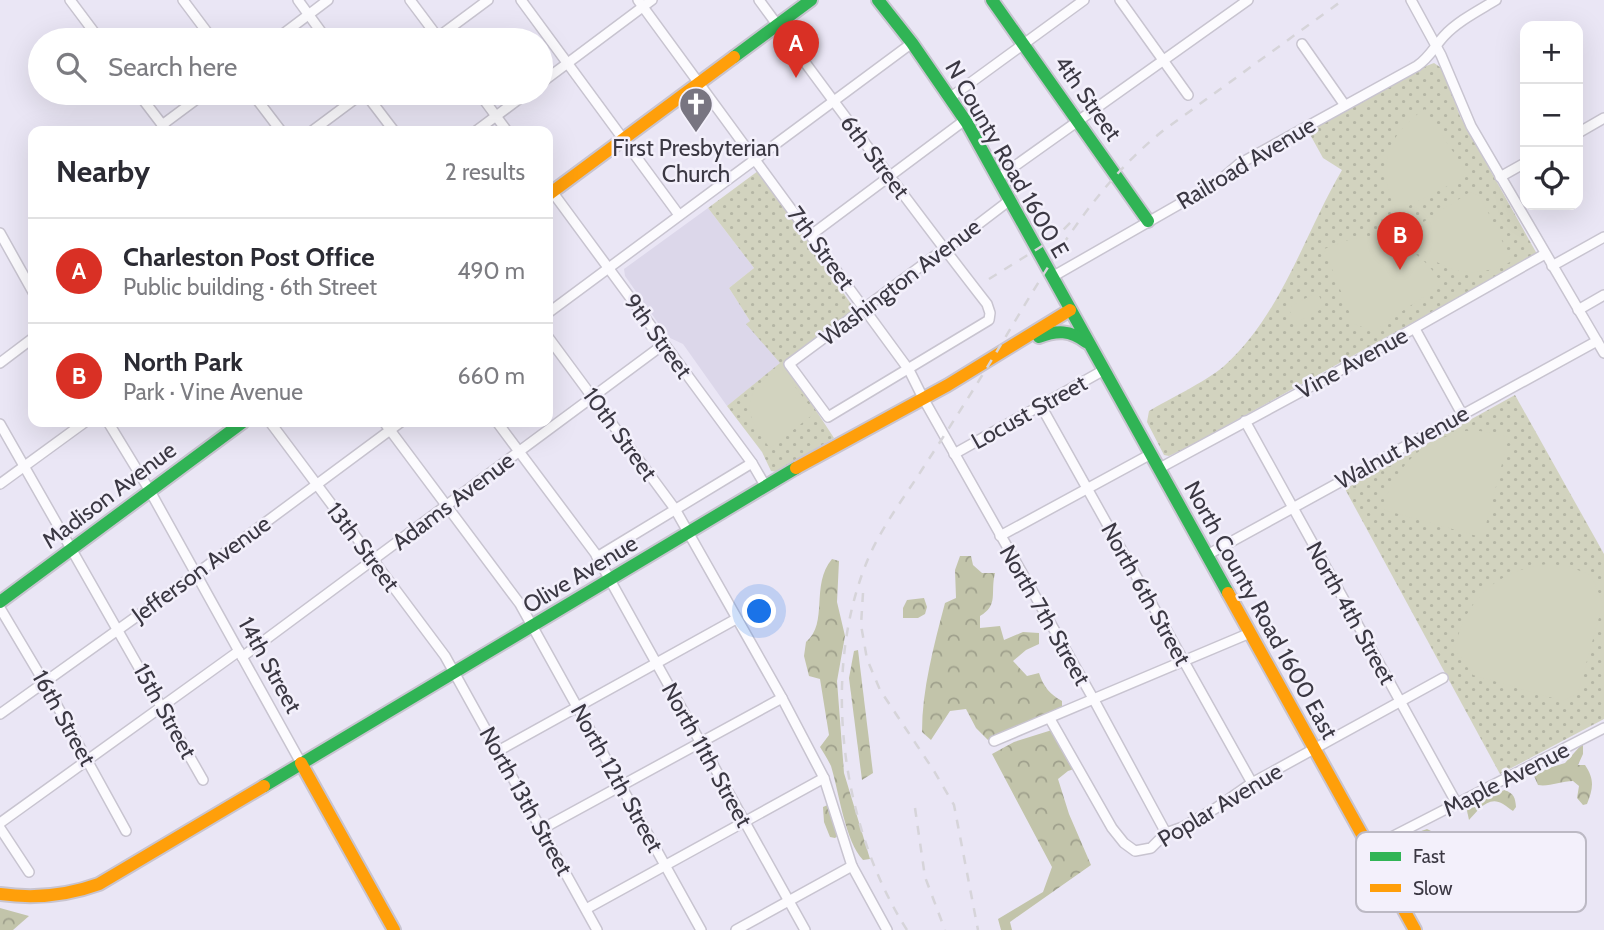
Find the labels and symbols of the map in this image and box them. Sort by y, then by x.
pin: A [773,20,819,78]
street label: 4th Street [1048,50,1128,146]
street label: N County Road 1600 E [939,56,1075,262]
church icon: First Presbyterian Church [677,85,715,134]
street label: 6th Street [834,110,916,205]
street label: Railroad Avenue [1172,111,1321,215]
place label: First Presbyterian Church [612,134,780,188]
street label: 7th Street [781,201,861,295]
street label: Washington Avenue [814,212,986,352]
pin: B [1377,212,1423,270]
street label: 9th Street [618,288,698,384]
street label: Vine Avenue [1292,321,1413,405]
street label: Locust Street [966,369,1092,455]
street label: 10th Street [577,382,663,486]
street label: Walnut Avenue [1330,399,1474,495]
street label: Madison Avenue [37,435,182,554]
street label: Adams Avenue [386,446,520,556]
street label: North County Road 1600 East [1178,476,1344,744]
street label: 13th Street [320,497,406,597]
street label: Jefferson Avenue [125,509,276,629]
street label: North 6th Street [1095,518,1197,670]
street label: Olive Avenue [518,529,643,619]
street label: North 4th Street [1300,537,1402,690]
street label: North 7th Street [994,540,1097,690]
your location [742,594,776,628]
street label: 14th Street [232,612,308,718]
street label: 15th Street [127,659,203,764]
street label: 16th Street [26,665,102,771]
street label: North 11th Street [656,678,758,832]
street label: North 12th Street [565,699,669,857]
street label: North 13th Street [474,722,579,880]
street label: Maple Avenue [1438,735,1574,823]
street label: Poplar Avenue [1153,757,1287,853]
legend [1356,832,1586,912]
text: Fast [1413,845,1446,868]
text: Slow [1413,877,1453,900]

